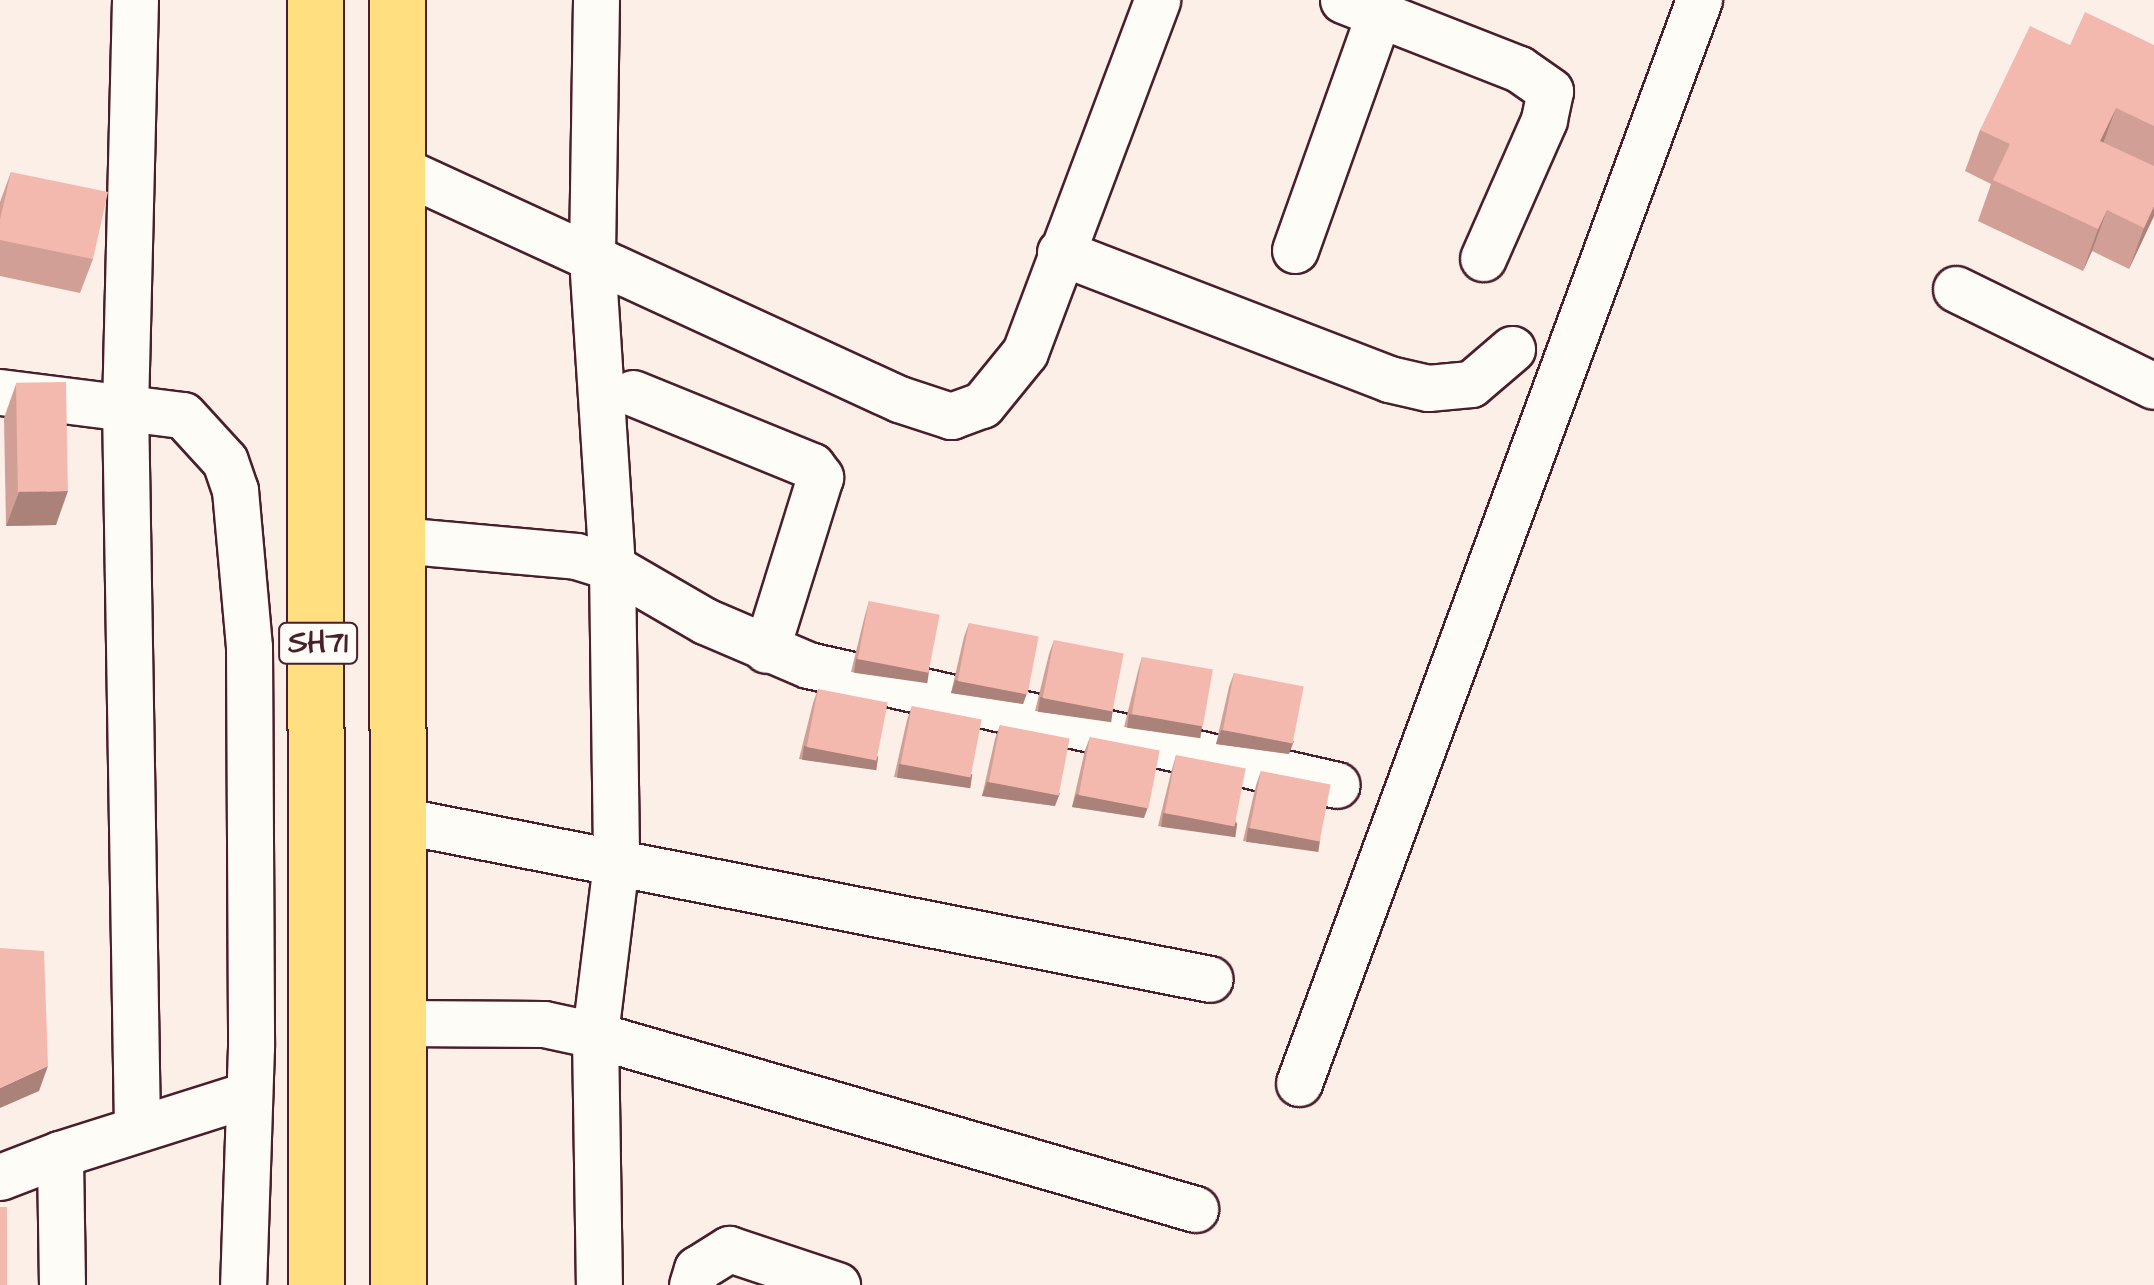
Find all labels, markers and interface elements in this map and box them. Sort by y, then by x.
road number: SH71 [278,618,358,668]

